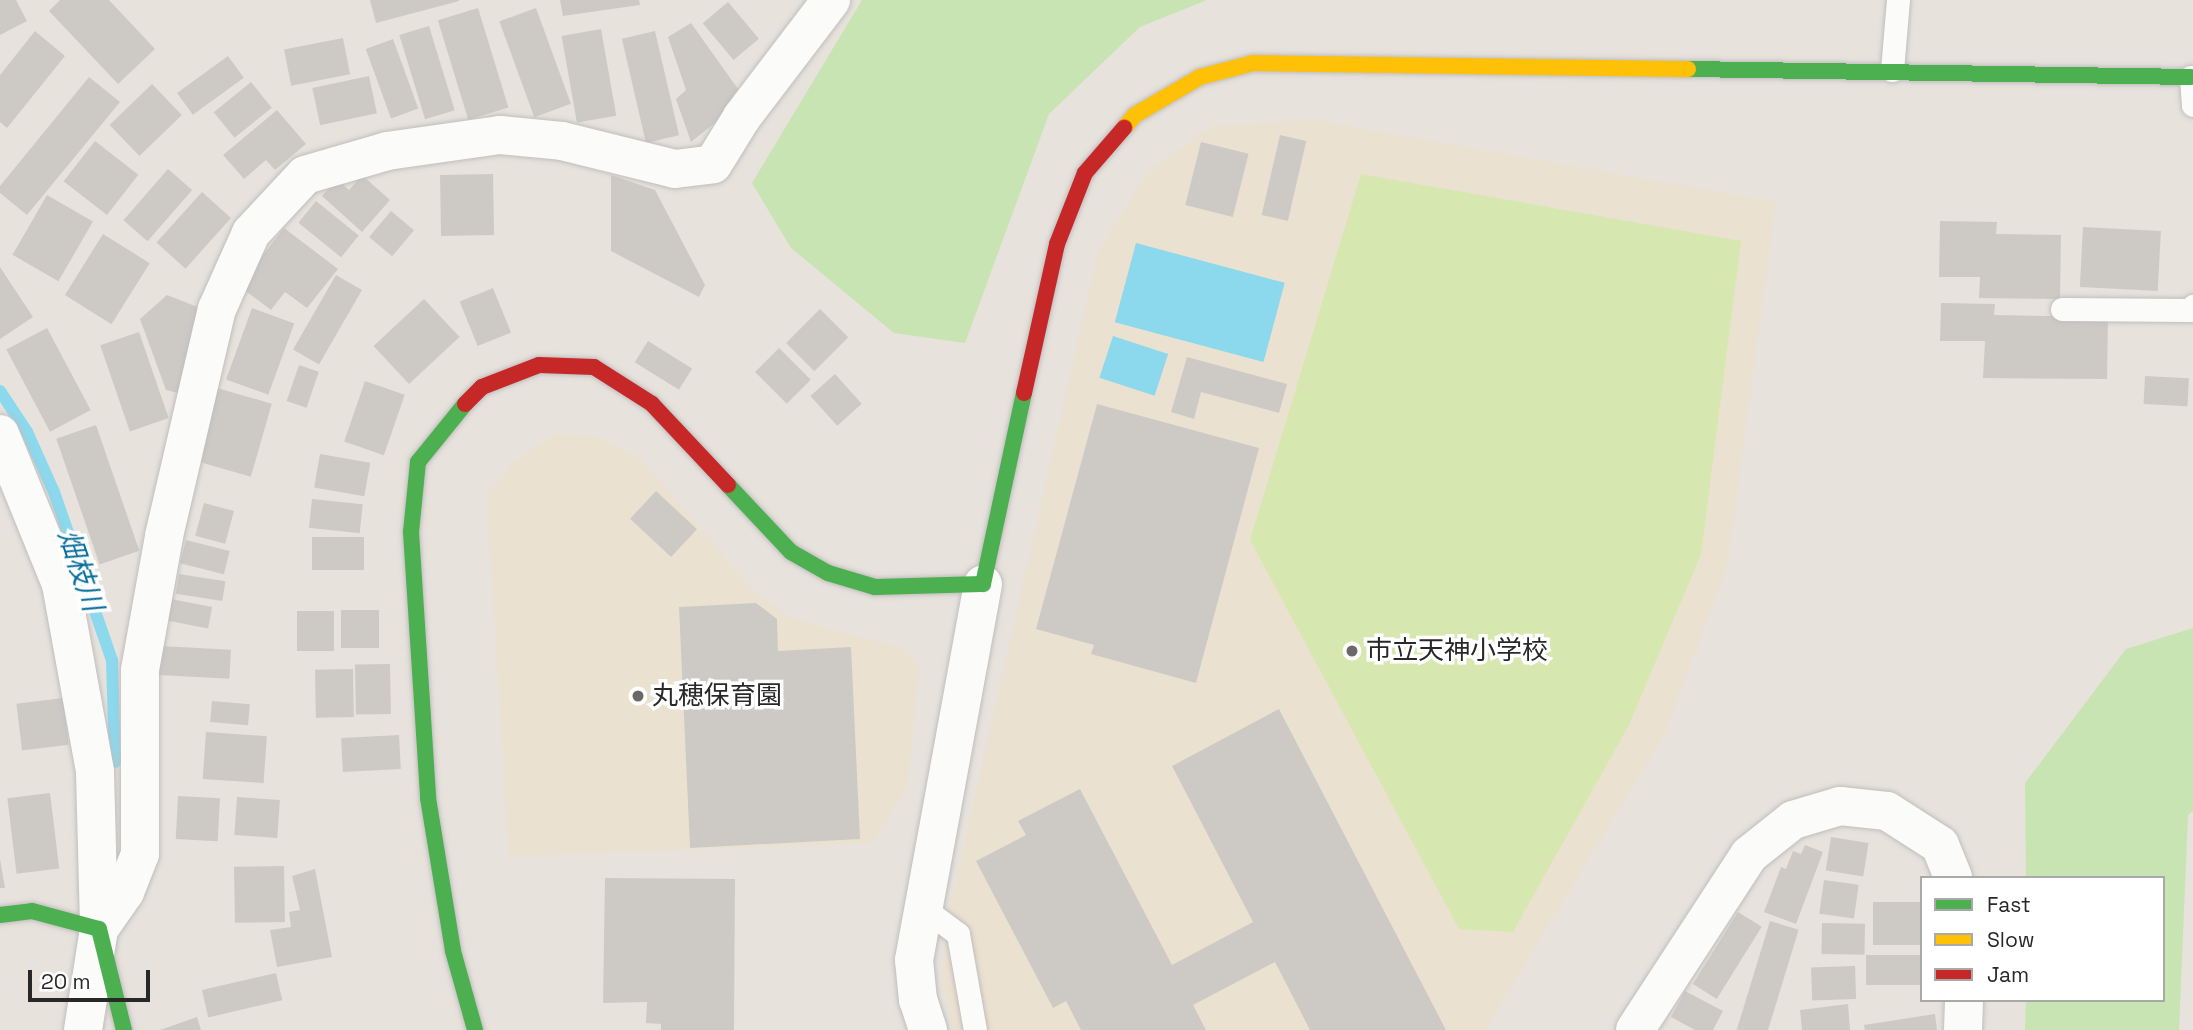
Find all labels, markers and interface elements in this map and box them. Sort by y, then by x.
water label: 畑枝川 [51,525,111,615]
place label: 市立天神小学校 [1366,635,1548,667]
marker: 市立天神小学校 [1344,643,1360,659]
place label: 丸穂保育園 [652,680,782,712]
marker: 丸穂保育園 [630,688,646,704]
legend [1920,876,2165,1002]
text: Fast [1987,891,2031,918]
text: Slow [1987,926,2035,953]
scale bar [32,956,154,1000]
text: Jam [1987,961,2029,988]
text: 20 m [41,968,91,995]

